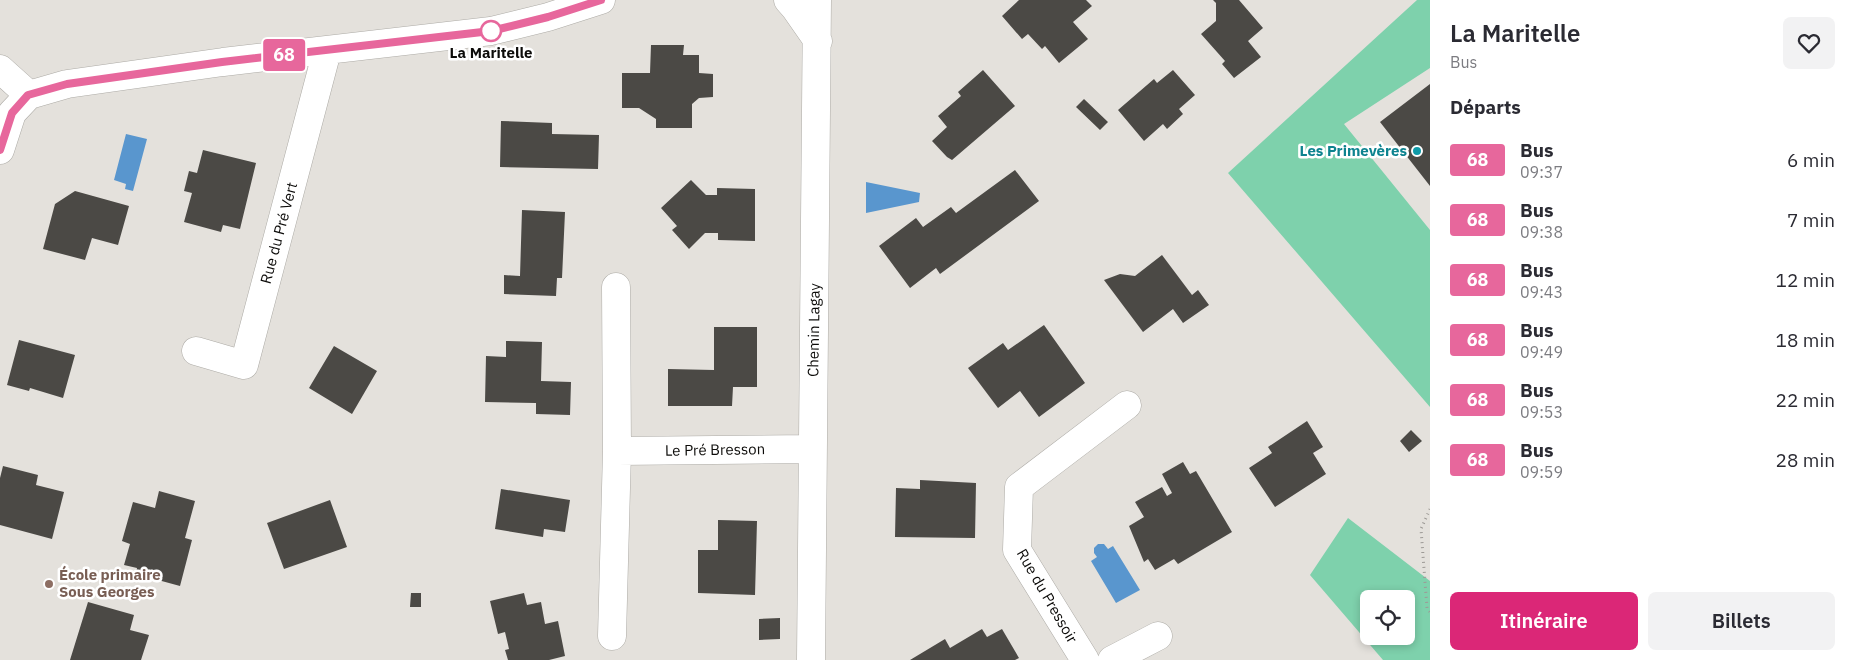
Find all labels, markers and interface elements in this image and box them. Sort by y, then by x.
text: La Maritelle [1450,17,1580,49]
button: heart [1783,17,1835,69]
marker: La Maritelle [480,20,502,42]
line badge: 68 [262,39,306,71]
text: 68 [273,43,295,66]
place label: La Maritelle [450,43,532,62]
text: Bus [1450,52,1477,72]
text: Départs [1450,95,1521,119]
text: Bus [1520,138,1554,162]
place label: Les Primevères [1300,141,1407,160]
marker: Les Primevères [1411,145,1423,157]
text: 68 [1467,148,1488,171]
text: 6 min [1787,148,1835,172]
text: 09:37 [1520,162,1563,182]
street label: Rue du Pré Vert [256,180,301,286]
text: Bus [1520,198,1554,222]
text: 68 [1467,208,1488,231]
text: 7 min [1787,208,1835,232]
text: 09:38 [1520,222,1563,242]
text: Bus [1520,258,1554,282]
text: 68 [1467,268,1488,291]
text: 12 min [1776,268,1835,292]
street label: Chemin Lagay [803,282,824,377]
text: 09:43 [1520,282,1563,302]
text: Bus [1520,318,1554,342]
text: 68 [1467,328,1488,351]
text: 18 min [1776,328,1835,352]
text: 09:49 [1520,342,1563,362]
text: Bus [1520,378,1554,402]
text: 68 [1467,388,1488,411]
text: 22 min [1776,388,1835,412]
text: 09:53 [1520,402,1563,422]
text: Bus [1520,438,1554,462]
street label: Le Pré Bresson [665,439,765,460]
text: 68 [1467,448,1488,471]
text: 28 min [1776,448,1835,472]
text: 09:59 [1520,462,1563,482]
street label: Rue du Pressoir [1013,545,1082,647]
place label: École primaire Sous Georges [59,565,161,601]
marker: École primaire Sous Georges [43,578,55,590]
map controls [1360,590,1415,645]
button: locate [1360,590,1415,645]
button: Itinéraire [1450,592,1638,650]
button: Billets [1648,592,1835,650]

